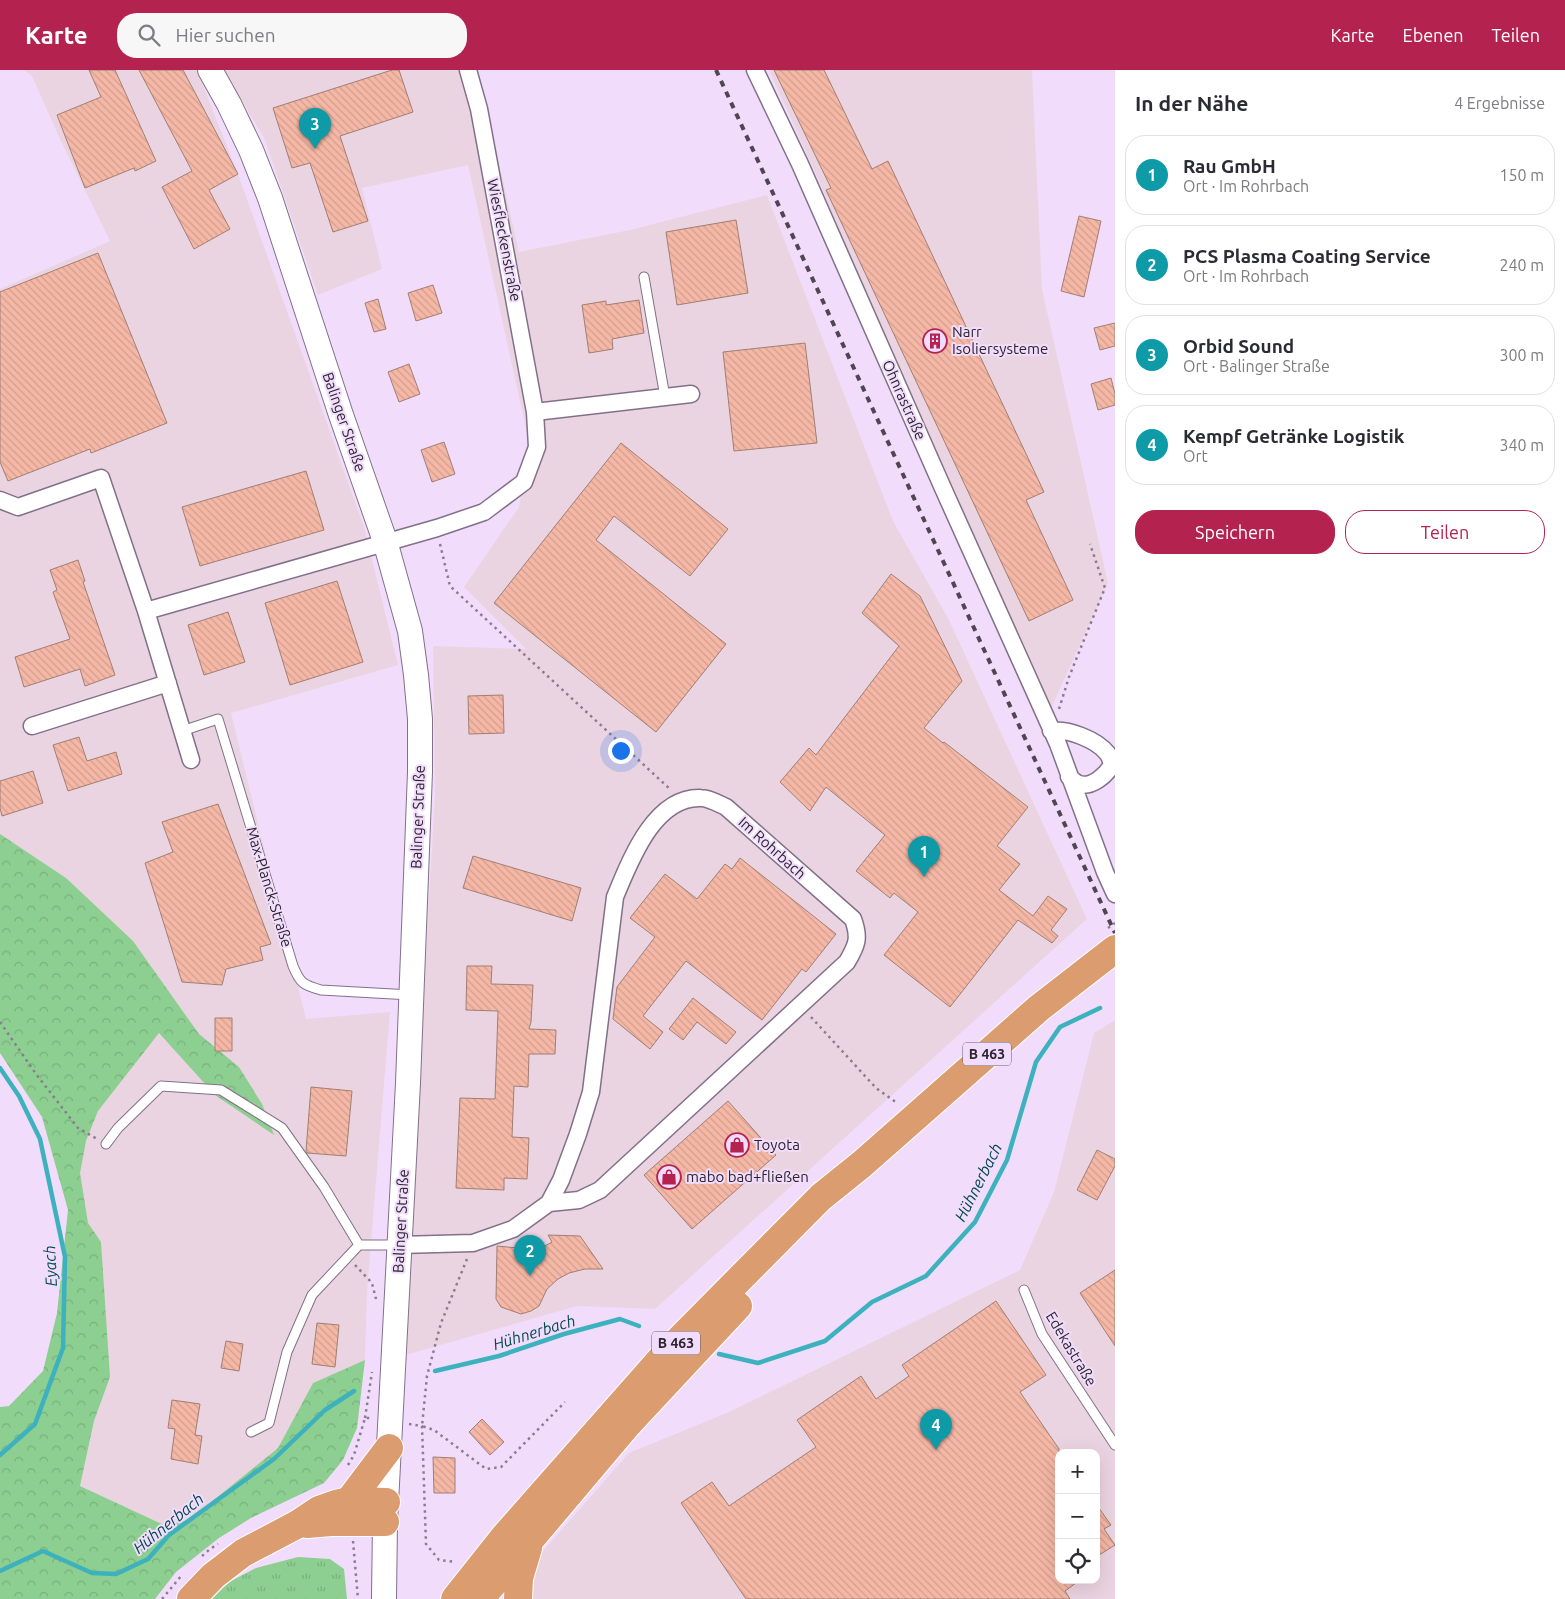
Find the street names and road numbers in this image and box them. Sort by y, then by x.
street label: Wiesfleckenstraße [484,177,525,303]
street label: Ohnrastraße [879,357,930,442]
street label: Balinger Straße [320,370,369,474]
street label: Balinger Straße [407,765,428,869]
street label: Im Rohrbach [735,813,809,882]
street label: Max-Planck-Straße [243,825,296,949]
road number: B 463 [963,1042,1011,1066]
street label: Balinger Straße [389,1169,412,1273]
street label: Edekastraße [1043,1308,1100,1389]
road number: B 463 [652,1332,700,1354]

